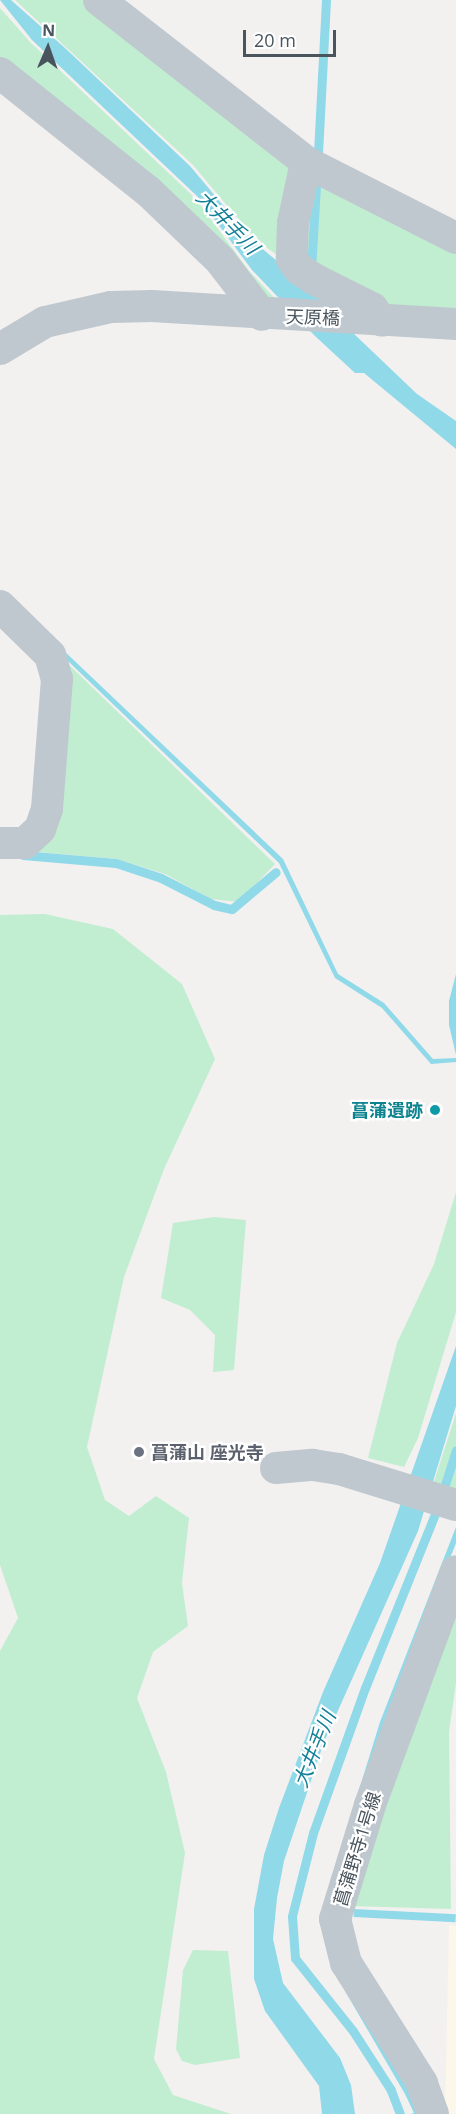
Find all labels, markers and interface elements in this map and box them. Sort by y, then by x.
north arrow [18,18,78,78]
scale bar [246,18,339,56]
text: N [42,19,56,41]
text: 20 m [254,28,296,52]
water label: 大井手川 [192,185,264,259]
street label: 天原橋 [286,305,340,329]
place label: 菖蒲遺跡 [351,1099,423,1121]
marker: 菖蒲遺跡 [428,1103,442,1117]
place label: 菖蒲山 座光寺 [151,1441,264,1463]
marker: 菖蒲山 座光寺 [132,1445,146,1459]
water label: 大井手川 [288,1707,340,1791]
street label: 菖蒲野寺1号線 [329,1789,385,1909]

